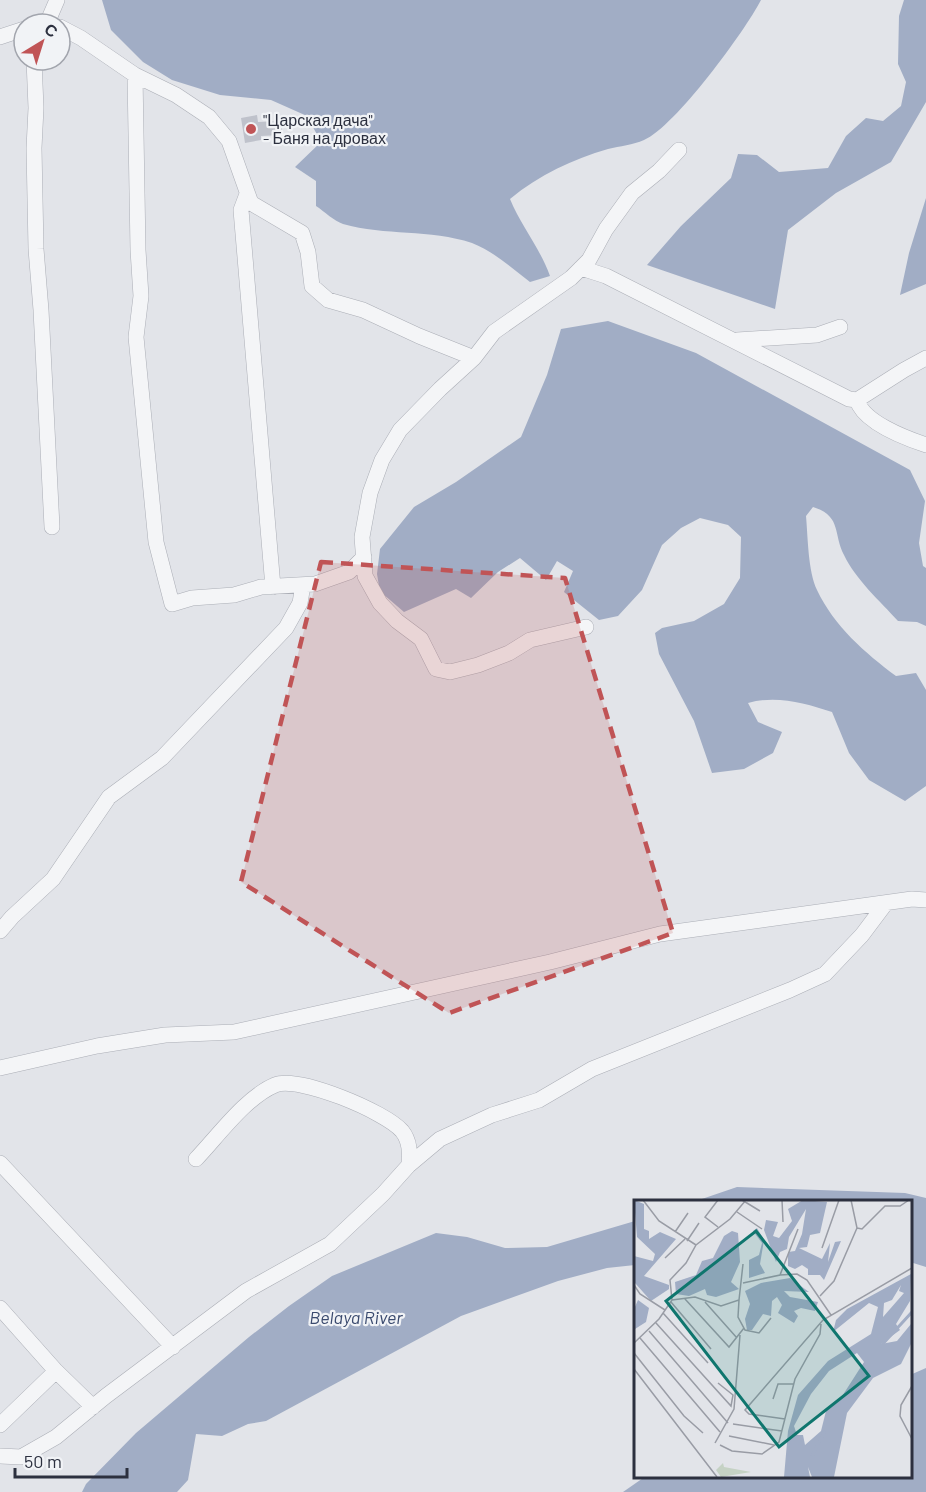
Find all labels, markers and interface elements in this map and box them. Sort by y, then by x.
north arrow [12,12,72,72]
text: С [41,19,62,41]
place label: "Царская дача" - Баня на дровах [263,110,386,147]
marker: "Царская дача" - Баня на дровах [244,122,258,136]
inset map [634,1200,911,1477]
water label: Belaya River [309,1306,403,1328]
scale bar [15,1441,128,1479]
text: 50 m [24,1450,62,1472]

